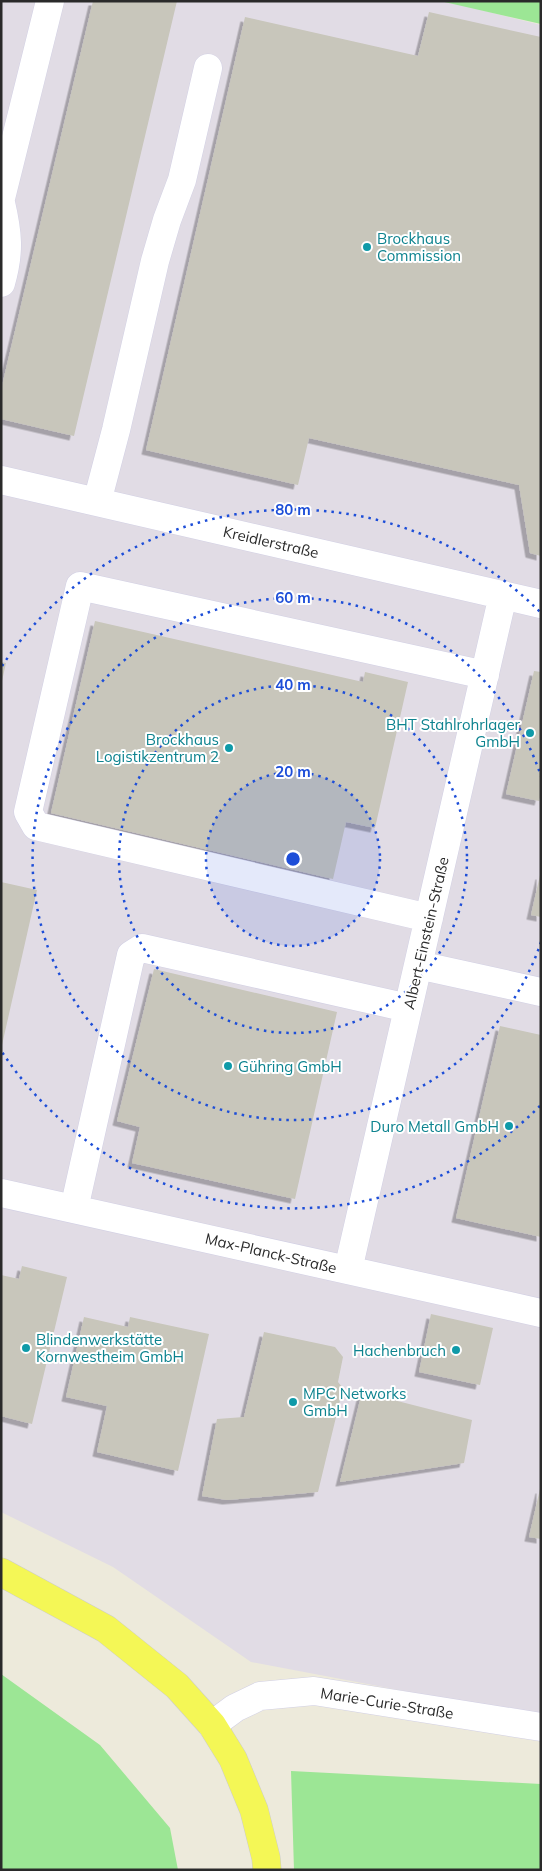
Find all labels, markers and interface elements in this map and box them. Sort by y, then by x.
place label: Brockhaus Commission [377,229,461,265]
marker: Brockhaus Commission [361,241,373,253]
text: 80 m [275,500,311,519]
street label: Kreidlerstraße [221,522,321,562]
text: 60 m [275,588,311,607]
text: 40 m [275,675,311,694]
place label: BHT Stahlrohrlager GmbH [386,715,521,751]
marker: BHT Stahlrohrlager GmbH [524,727,536,739]
place label: Brockhaus Logistikzentrum 2 [96,730,219,766]
marker: Brockhaus Logistikzentrum 2 [223,742,235,754]
text: 20 m [275,762,311,781]
centre of rings [284,850,302,868]
street label: Albert-Einstein-Straße [399,855,453,1011]
place label: Gühring GmbH [238,1057,342,1076]
marker: Gühring GmbH [222,1060,234,1072]
place label: Duro Metall GmbH [370,1117,499,1136]
marker: Duro Metall GmbH [503,1120,515,1132]
street label: Max-Planck-Straße [203,1229,339,1277]
place label: Blindenwerkstätte Kornwestheim GmbH [36,1330,184,1366]
place label: Hachenbruch [353,1341,446,1360]
marker: Blindenwerkstätte Kornwestheim GmbH [20,1342,32,1354]
marker: Hachenbruch [450,1344,462,1356]
place label: MPC Networks GmbH [303,1384,406,1420]
marker: MPC Networks GmbH [287,1396,299,1408]
street label: Marie-Curie-Straße [319,1683,455,1723]

